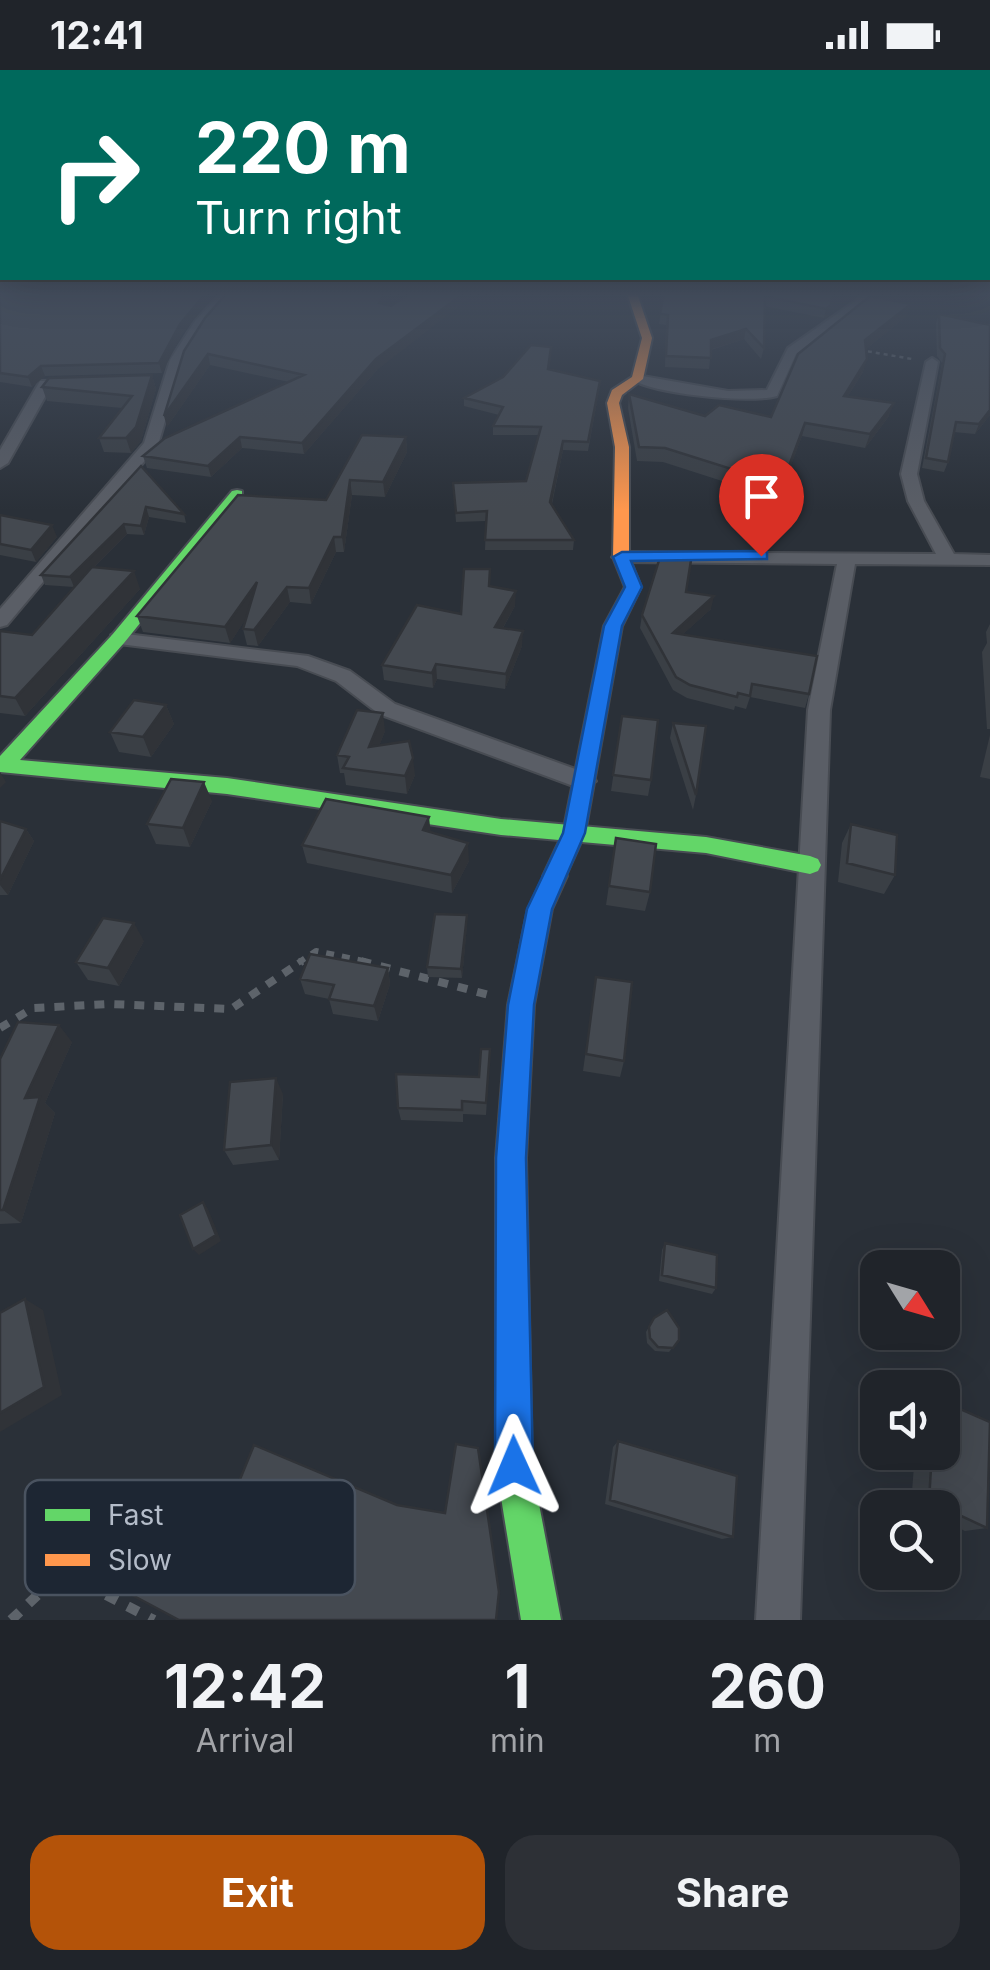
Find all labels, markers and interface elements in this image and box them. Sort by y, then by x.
text: 12:41 [50,12,144,58]
text: 220 m [195,105,411,190]
icon: right [30,110,160,240]
text: Turn right [195,190,402,245]
pin [719,454,804,557]
icon: arrive [734,469,789,524]
north arrow [860,1250,960,1350]
map controls [860,1250,960,1590]
button: sound [860,1370,960,1470]
position arrow [462,1414,566,1518]
legend [25,1480,355,1595]
button: search [860,1490,960,1590]
text: Fast [108,1498,164,1532]
text: Slow [108,1543,172,1577]
text: 12:42 [164,1650,326,1722]
text: 1 [504,1650,530,1722]
text: 260 [709,1650,826,1722]
text: Arrival [196,1721,294,1760]
text: min [490,1721,545,1760]
text: m [753,1721,781,1760]
button: Exit [30,1835,485,1950]
button: Share [505,1835,960,1950]

